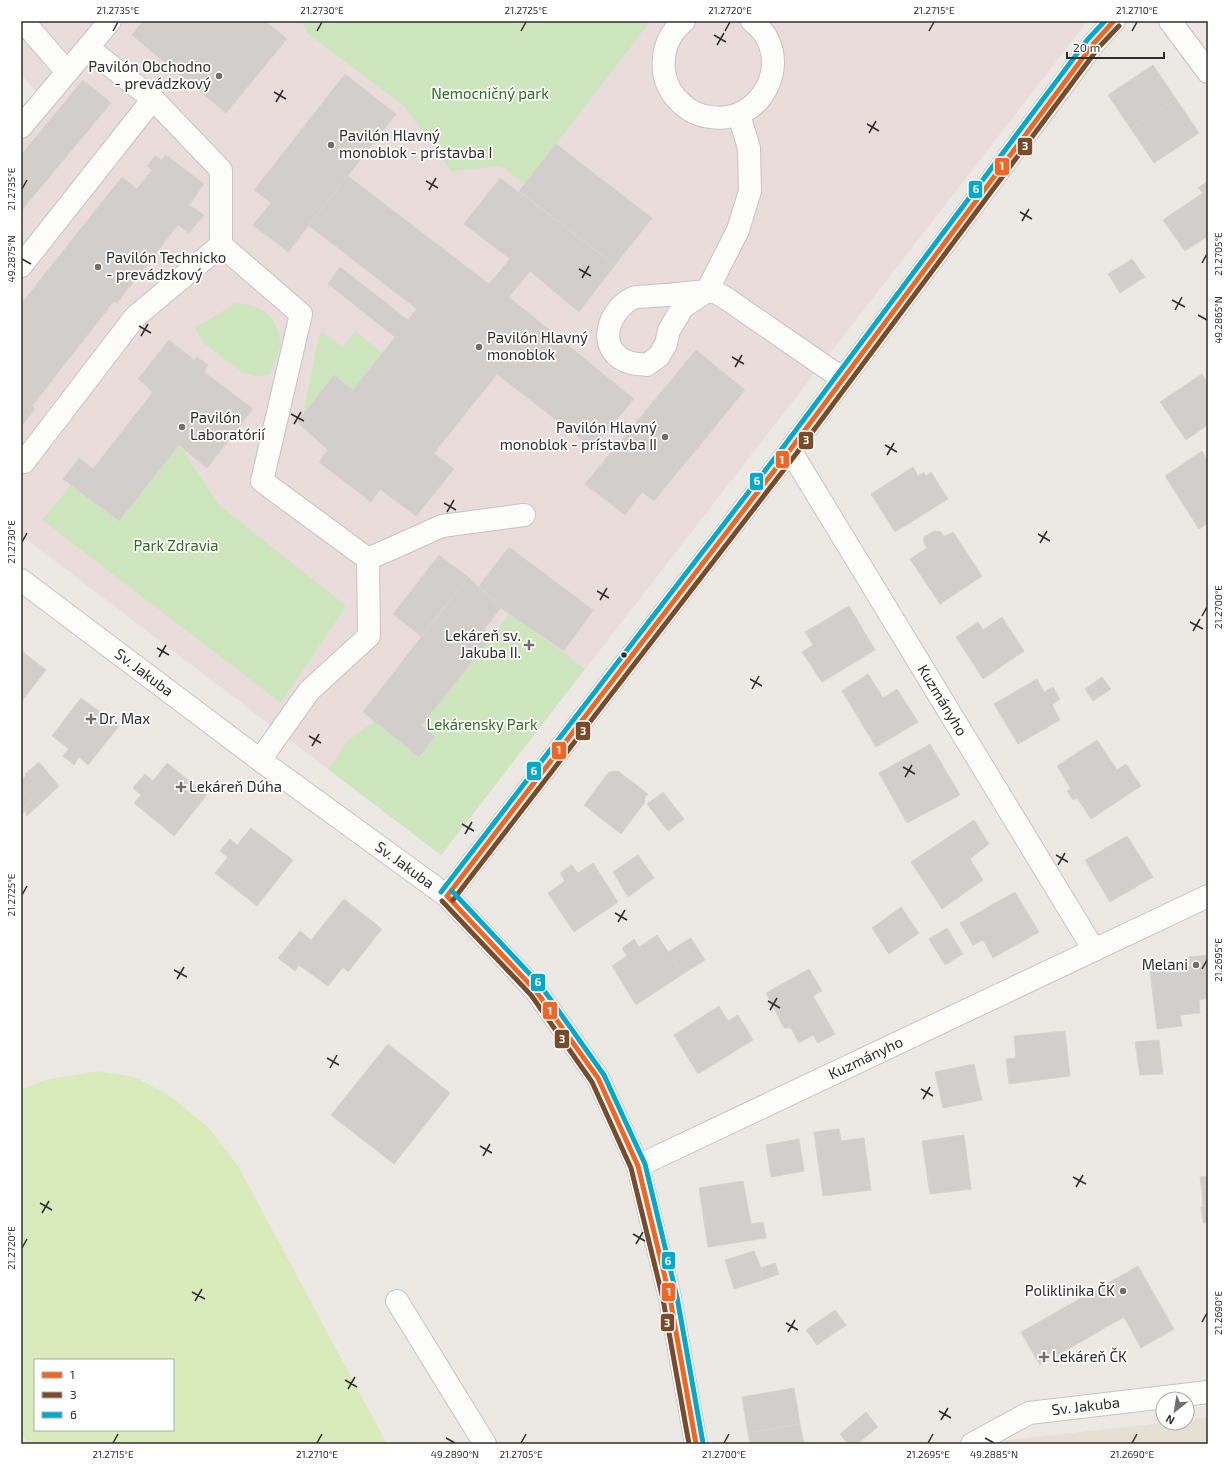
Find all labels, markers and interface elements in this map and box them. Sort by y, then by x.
text: 21.2735°E [97,4,140,16]
text: 21.2730°E [300,4,344,16]
text: 21.2725°E [505,4,548,16]
text: 21.2720°E [708,4,752,16]
text: 21.2715°E [913,4,955,16]
text: 21.2710°E [1116,4,1158,16]
scale bar [1067,34,1164,60]
text: 20 m [1073,40,1100,54]
place label: Pavilón Obchodno - prevádzkový [88,57,211,92]
marker: Pavilón Obchodno - prevádzkový [214,71,224,81]
park label: Nemocničný park [431,84,549,102]
place label: Pavilón Hlavný monoblok - prístavba I [339,126,492,161]
line badge: 3 [1017,137,1033,156]
text: 3 [1022,139,1028,152]
marker: Pavilón Hlavný monoblok - prístavba I [326,140,336,150]
line badge: 1 [994,157,1010,176]
text: 1 [1000,159,1004,172]
text: 21.2735°E [5,167,17,210]
line badge: 6 [968,180,983,199]
text: 6 [973,182,980,195]
text: 21.2705°E [1212,232,1224,276]
text: 49.2875°N [5,235,17,283]
place label: Pavilón Technicko - prevádzkový [106,248,226,283]
marker: Pavilón Technicko - prevádzkový [93,262,103,272]
text: 49.2865°N [1212,296,1224,344]
place label: Pavilón Hlavný monoblok [487,328,588,363]
marker: Pavilón Hlavný monoblok [474,342,484,352]
place label: Pavilón Laboratórií [190,408,266,443]
place label: Pavilón Hlavný monoblok - prístavba II [500,418,657,453]
marker: Pavilón Laboratórií [177,422,187,432]
line badge: 3 [798,431,814,450]
marker: Pavilón Hlavný monoblok - prístavba II [660,432,670,442]
text: 3 [803,433,809,446]
line badge: 1 [775,450,790,469]
text: 1 [780,453,784,466]
line badge: 6 [749,472,764,491]
text: 6 [754,474,761,487]
text: 21.2730°E [5,520,17,564]
park label: Park Zdravia [133,536,219,554]
text: 21.2700°E [1212,585,1224,629]
place label: Lekáreň sv. Jakuba II. [445,626,521,661]
marker: Lekáreň sv. Jakuba II. [524,640,534,650]
street label: Sv. Jakuba [112,644,177,700]
unlabelled marker [619,650,629,660]
street label: Kuzmányho [915,661,972,739]
place label: Dr. Max [99,709,150,727]
marker: Dr. Max [86,714,96,724]
park label: Lekárensky Park [426,715,538,733]
line badge: 3 [575,721,591,741]
text: 3 [580,724,586,737]
line badge: 1 [551,741,567,760]
text: 1 [557,743,561,756]
line badge: 6 [526,761,542,781]
text: 6 [531,764,538,777]
place label: Lekáreň Dúha [189,777,282,795]
marker: Lekáreň Dúha [176,782,186,792]
street label: Sv. Jakuba [372,837,438,892]
text: 21.2725°E [5,873,17,916]
text: 21.2695°E [1212,938,1224,982]
place label: Melani [1142,955,1188,973]
marker: Melani [1191,960,1201,970]
line badge: 6 [530,973,546,992]
text: 6 [535,975,542,988]
line badge: 1 [542,1001,558,1020]
text: 1 [548,1004,552,1017]
line badge: 3 [554,1029,570,1049]
text: 3 [559,1032,565,1045]
street label: Kuzmányho [825,1032,905,1083]
text: 21.2720°E [5,1226,17,1270]
line badge: 6 [661,1251,676,1270]
text: 6 [665,1254,672,1267]
place label: Poliklinika ČK [1025,1281,1115,1299]
line badge: 1 [661,1282,676,1302]
text: 1 [667,1285,671,1298]
marker: Poliklinika ČK [1118,1286,1128,1296]
text: 21.2690°E [1212,1290,1224,1335]
line badge: 3 [660,1313,675,1332]
text: 3 [664,1316,670,1329]
place label: Lekáreň ČK [1052,1347,1127,1365]
marker: Lekáreň ČK [1039,1352,1049,1362]
legend [34,1359,174,1431]
text: 1 [70,1367,75,1381]
text: 3 [70,1387,77,1401]
north arrow [1155,1391,1195,1431]
street label: Sv. Jakuba [1050,1392,1121,1418]
text: 6 [70,1407,77,1421]
text: N [1163,1412,1176,1428]
text: 21.2715°E [92,1448,134,1460]
text: 21.2710°E [296,1448,338,1460]
text: 49.2890°N [431,1448,479,1460]
text: 21.2705°E [499,1448,543,1460]
text: 21.2700°E [702,1448,746,1460]
text: 21.2695°E [906,1448,950,1460]
text: 49.2885°N [970,1448,1018,1460]
text: 21.2690°E [1110,1448,1155,1460]

